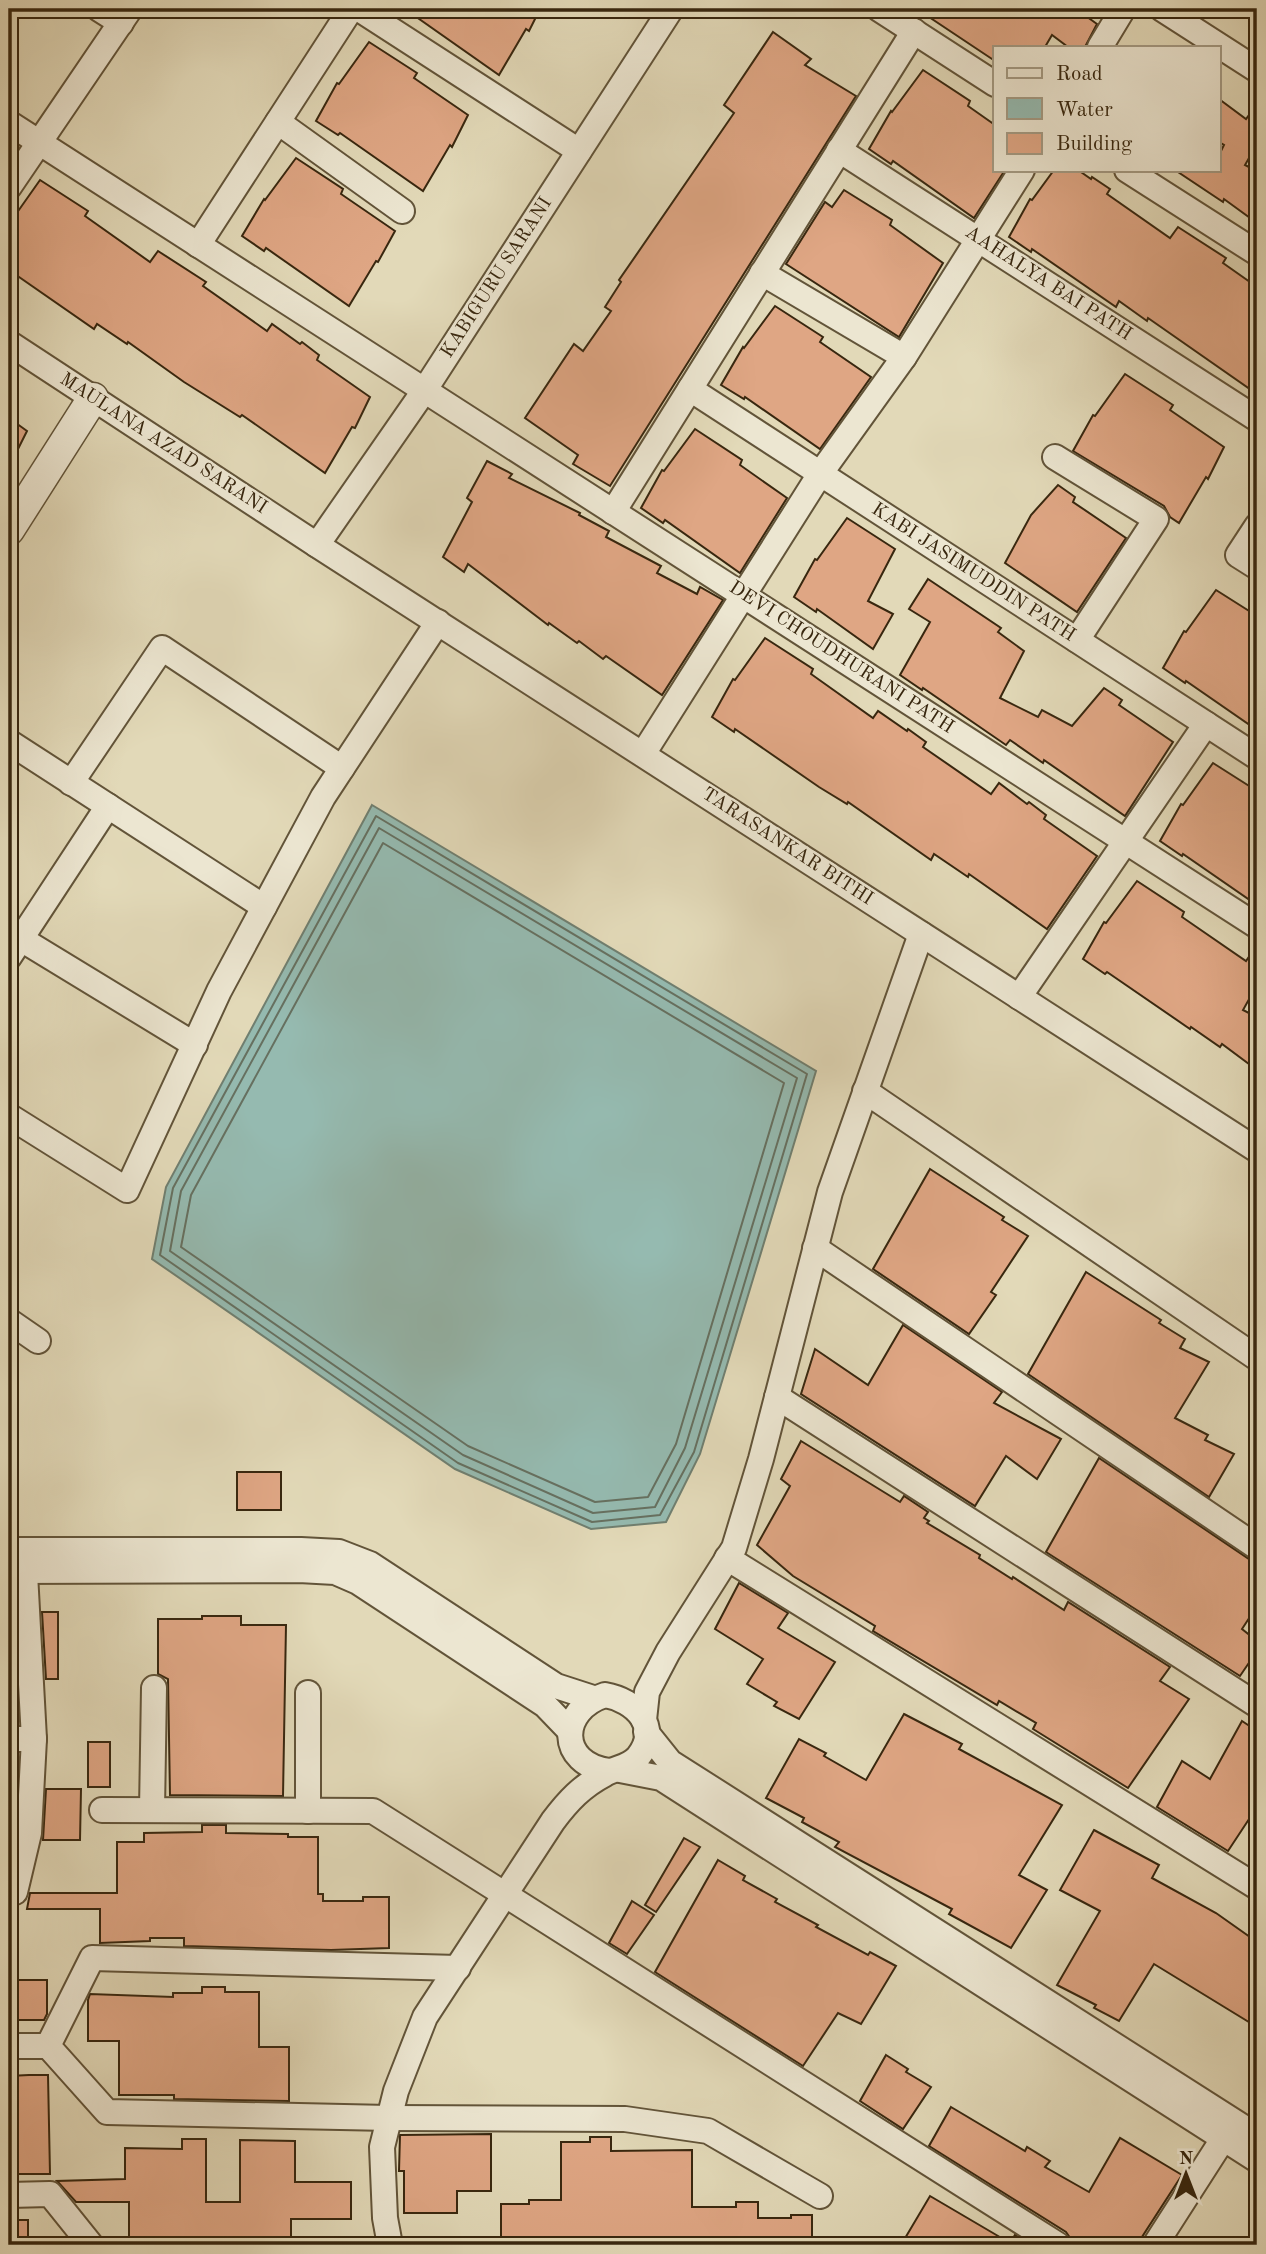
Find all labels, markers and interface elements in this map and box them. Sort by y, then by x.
legend [993,46,1220,172]
text: Road [1056,64,1103,85]
text: Water [1056,100,1113,121]
text: Building [1056,134,1133,155]
street label: KABIGURU SARANI [438,194,556,362]
street label: AAHALYA BAI PATH [961,223,1135,345]
street label: MAULANA AZAD SARANI [56,370,270,518]
street label: KABI JASIMUDDIN PATH [868,500,1078,646]
street label: DEVI CHOUDHURANI PATH [725,578,957,738]
street label: TARASANKAR BITHI [698,785,876,909]
north arrow [1150,2138,1220,2208]
text: N [1179,2150,1194,2169]

